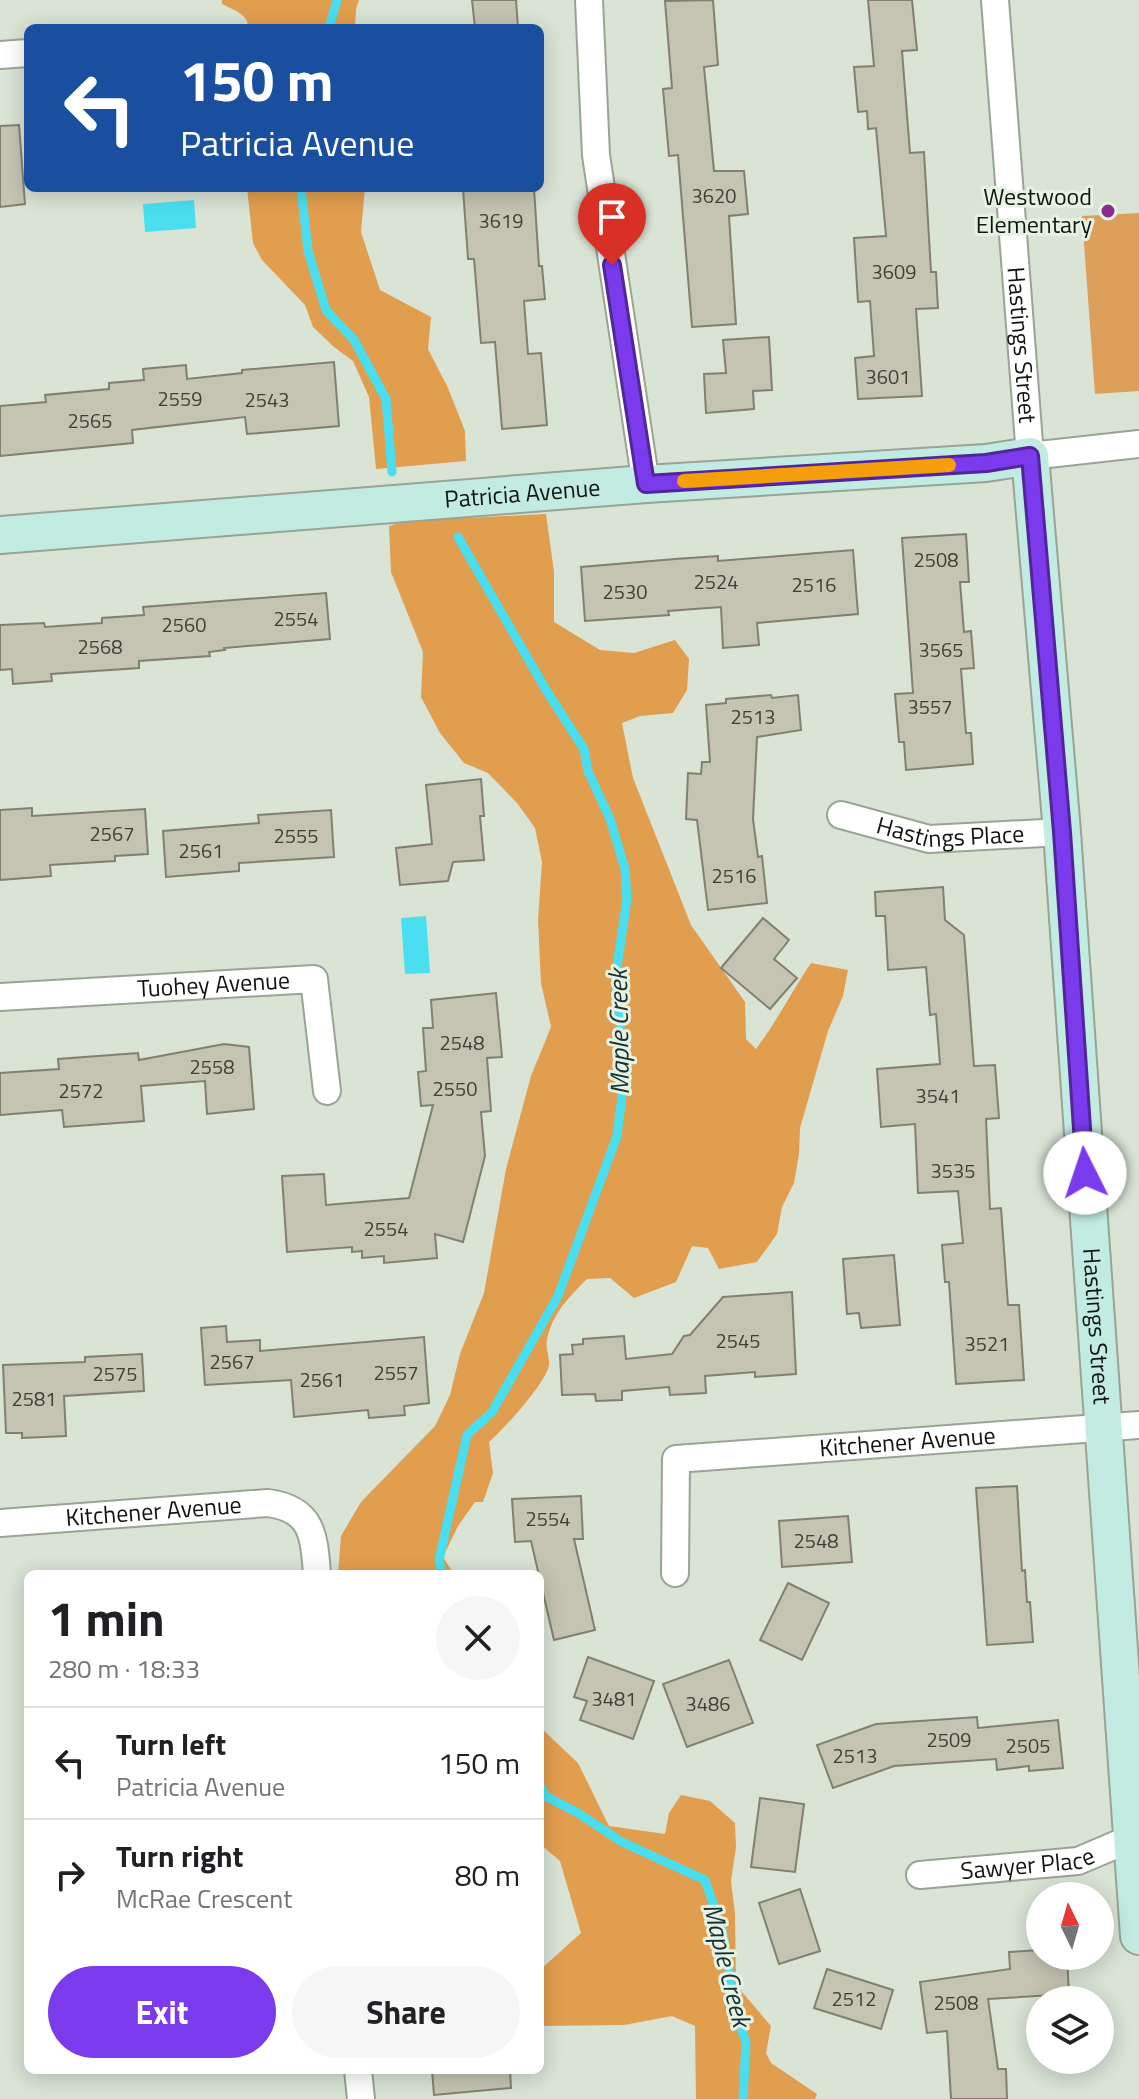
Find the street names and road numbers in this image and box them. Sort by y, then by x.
street label: Hastings Street [999,265,1046,425]
street label: Patricia Avenue [443,469,602,517]
street label: Hastings Place [873,807,1025,856]
street label: Tuohey Avenue [136,961,291,1006]
street label: Hastings Street [1074,1247,1121,1406]
street label: Kitchener Avenue [818,1417,997,1465]
street label: Kitchener Avenue [64,1486,243,1535]
street label: Sawyer Place [959,1837,1100,1888]

